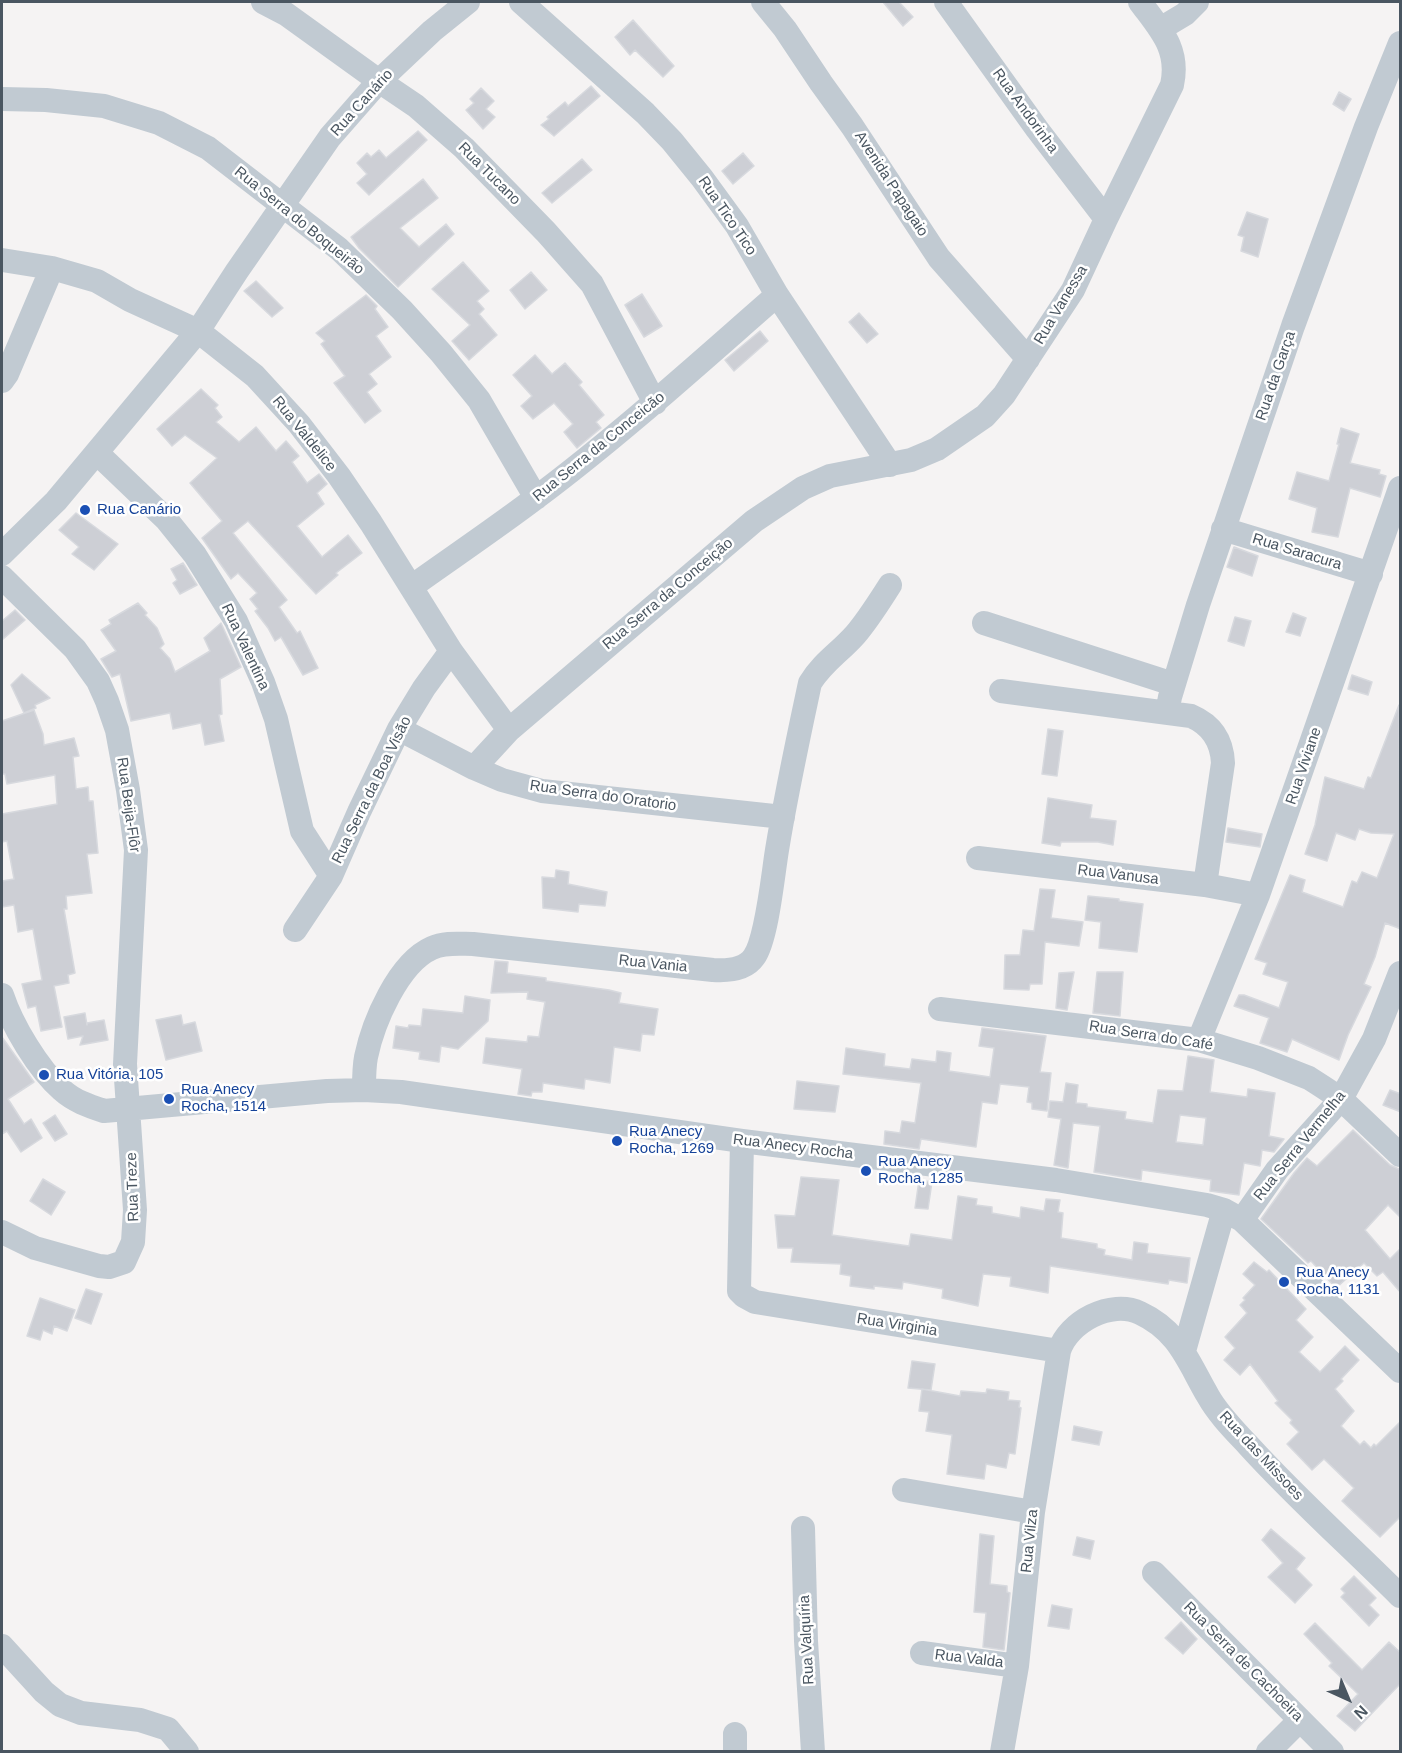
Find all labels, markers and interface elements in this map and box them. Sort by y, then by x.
street label: Rua Andorinha [988,65,1062,157]
street label: Rua Canário [327,66,397,140]
street label: Avenida Papagaio [850,128,932,240]
street label: Rua Tucano [454,139,524,209]
street label: Rua Serra do Boqueirão [230,163,368,279]
street label: Rua Tico Tico [694,173,760,259]
street label: Rua Vanessa [1030,262,1092,348]
street label: Rua da Garça [1252,329,1300,423]
street label: Rua Serra da Conceicão [530,388,668,506]
street label: Rua Valdelice [268,393,340,475]
place label: Rua Canário [97,501,181,519]
marker: Rua Canário [78,503,92,517]
street label: Rua Saracura [1250,530,1344,574]
street label: Rua Serra da Conceição [599,534,737,654]
street label: Rua Valentina [217,601,273,693]
street label: Rua Serra da Boa Visão [329,713,415,867]
street label: Rua Viviane [1282,725,1326,807]
street label: Rua Beija-Flôr [112,756,144,854]
street label: Rua Serra do Oratorio [529,777,677,815]
street label: Rua Vanusa [1076,861,1160,889]
street label: Rua Vania [618,951,688,977]
street label: Rua Serra do Café [1088,1017,1214,1055]
place label: Rua Vitória, 105 [56,1066,163,1084]
marker: Rua Vitória, 105 [37,1068,51,1082]
place label: Rua Anecy Rocha, 1514 [181,1081,266,1116]
street label: Rua Serra Vermelha [1250,1088,1350,1204]
marker: Rua Anecy Rocha, 1514 [162,1092,176,1106]
place label: Rua Anecy Rocha, 1269 [629,1123,714,1158]
street label: Rua Anecy Rocha [732,1131,854,1163]
marker: Rua Anecy Rocha, 1269 [610,1134,624,1148]
street label: Rua Treze [123,1152,143,1222]
place label: Rua Anecy Rocha, 1285 [878,1153,963,1188]
marker: Rua Anecy Rocha, 1285 [859,1164,873,1178]
place label: Rua Anecy Rocha, 1131 [1296,1264,1380,1299]
marker: Rua Anecy Rocha, 1131 [1277,1275,1291,1289]
street label: Rua Virginia [855,1310,939,1340]
street label: Rua das Missoes [1215,1408,1307,1504]
street label: Rua Vilza [1018,1508,1042,1574]
street label: Rua Valquíria [796,1595,818,1685]
street label: Rua Serra de Cachoeira [1179,1598,1307,1726]
street label: Rua Valda [934,1646,1004,1672]
north arrow [1318,1669,1378,1729]
text: N [1351,1702,1371,1722]

